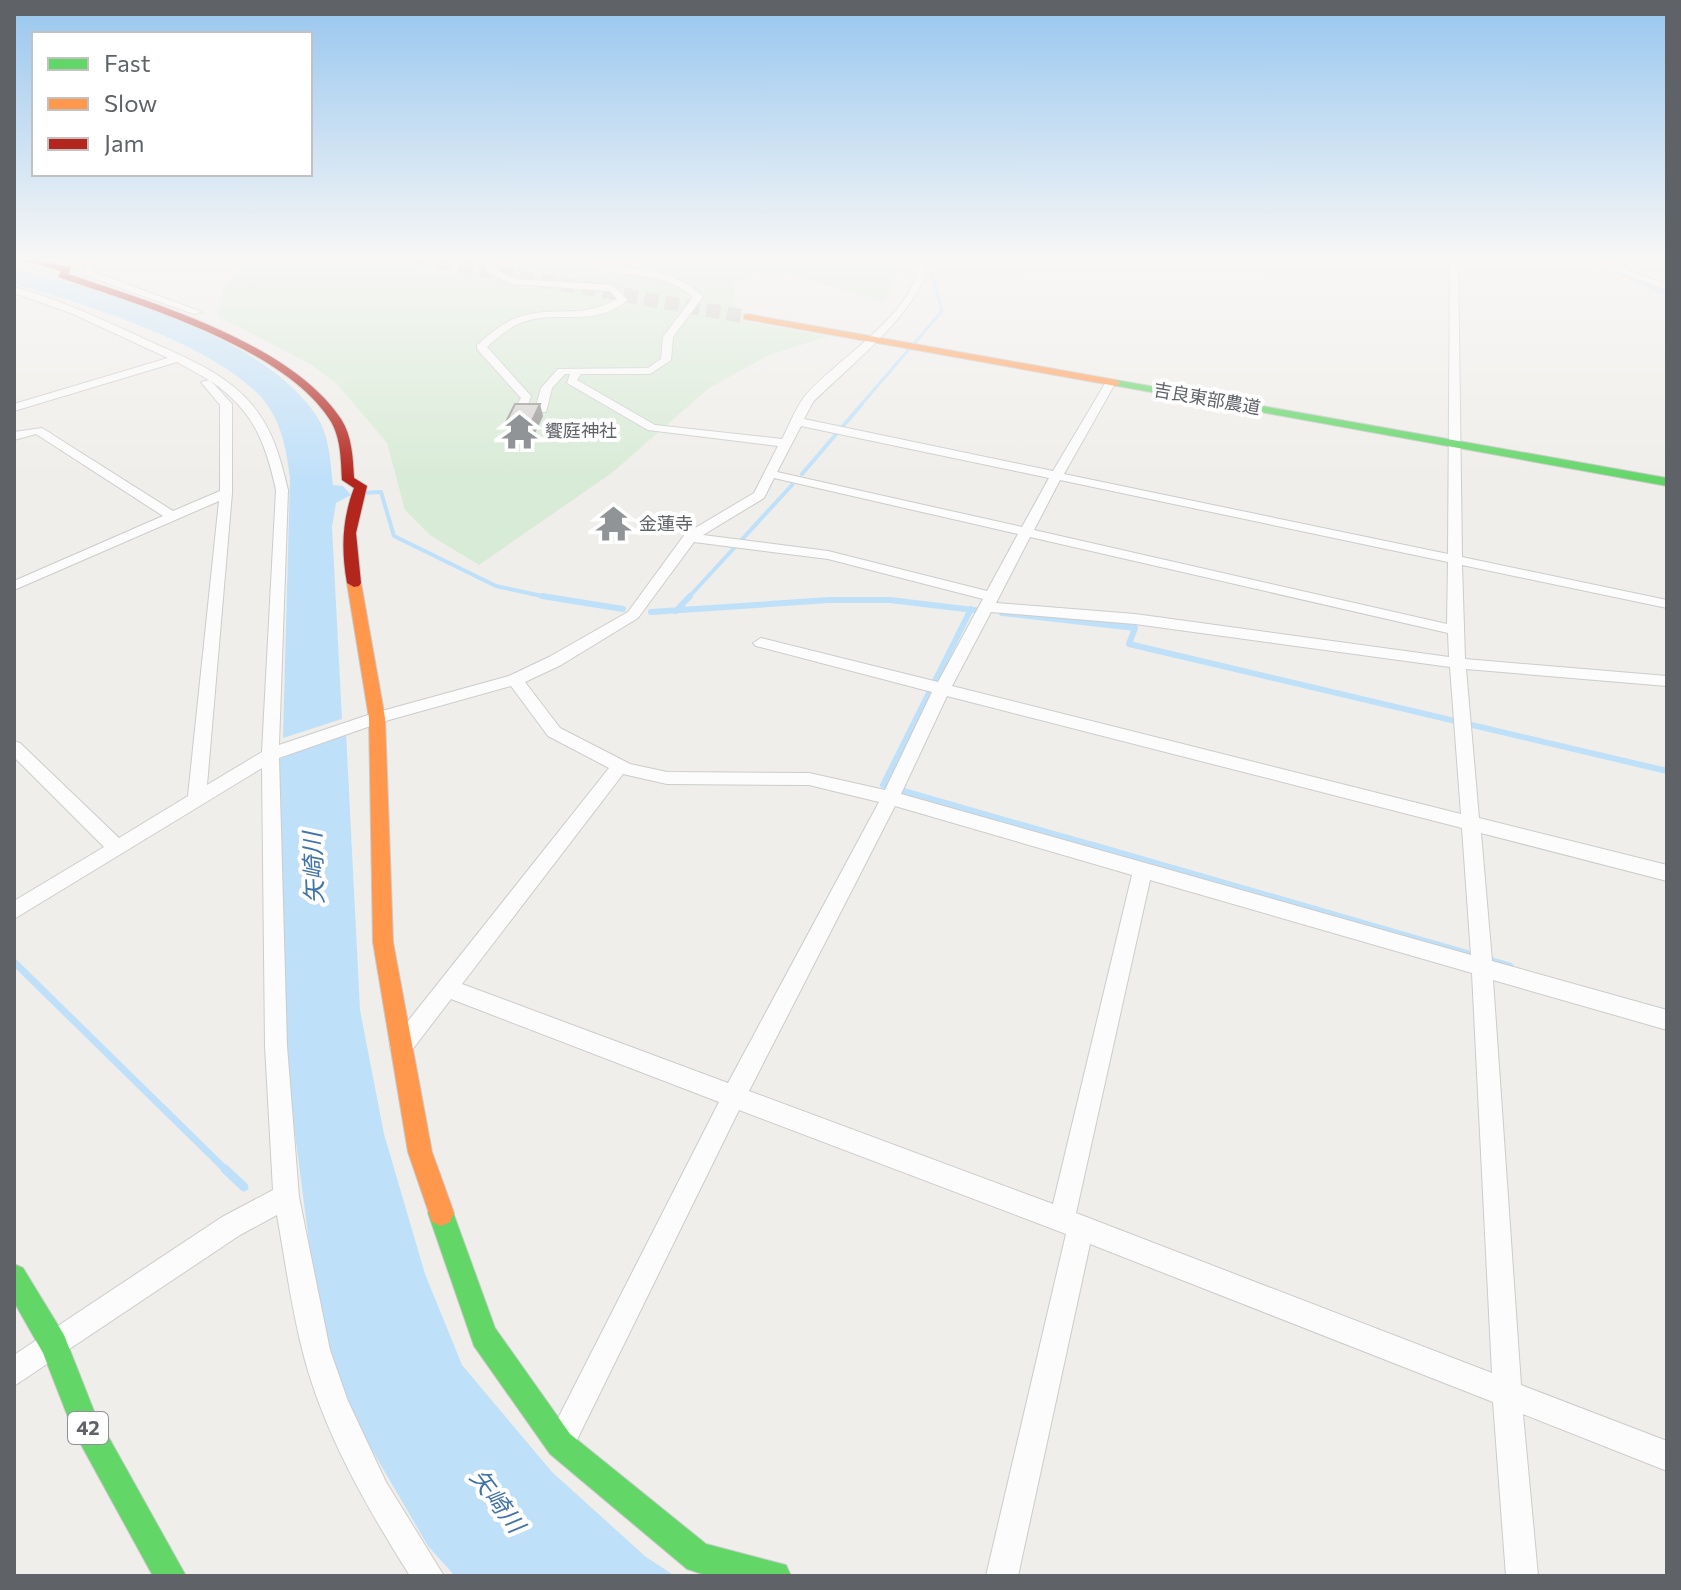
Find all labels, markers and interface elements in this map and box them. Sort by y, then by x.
legend [32,32,312,176]
text: Fast [104,48,151,77]
text: Slow [104,88,157,117]
text: Jam [104,128,144,157]
street label: 吉良東部農道 [1152,378,1262,418]
temple icon: 饗庭神社 [500,412,538,450]
place label: 饗庭神社 [545,419,617,441]
temple icon: 金蓮寺 [594,505,632,543]
place label: 金蓮寺 [639,512,693,534]
water label: 矢崎川 [297,829,328,905]
road number: 42 [68,1412,108,1444]
water label: 矢崎川 [465,1463,533,1540]

